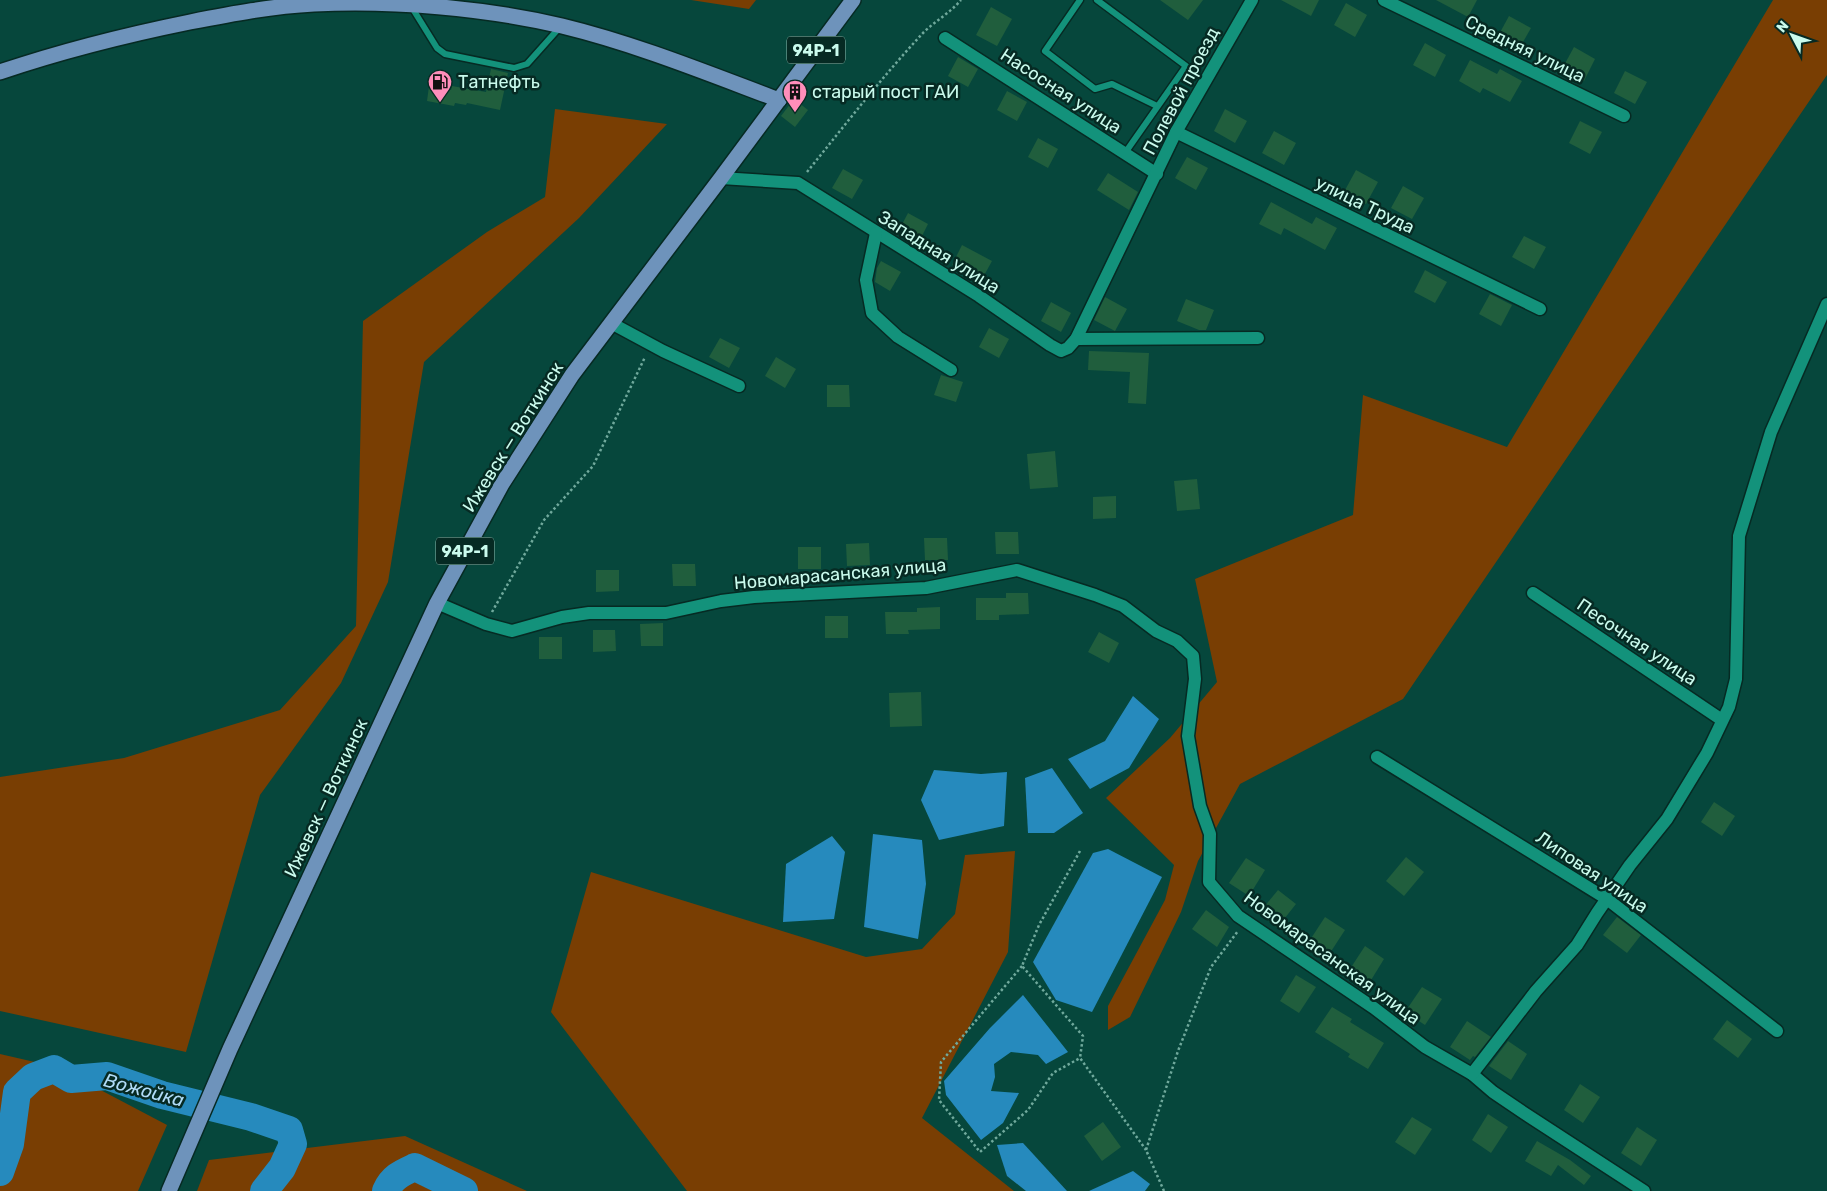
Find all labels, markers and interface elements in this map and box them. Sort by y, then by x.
north arrow [1767,10,1817,60]
street label: Средняя улица [1462,11,1588,87]
text: N [1773,17,1792,36]
street label: Полевой проезд [1138,23,1224,158]
road number: 94Р-1 [787,36,845,64]
street label: Насосная улица [996,44,1126,138]
fuel station icon: Татнефть [427,69,453,103]
place label: Татнефть [458,71,540,93]
building icon: старый пост ГАИ [782,79,808,113]
place label: старый пост ГАИ [812,81,959,103]
street label: улица Труда [1312,172,1418,238]
street label: Западная улица [874,206,1004,298]
street label: Ижевск — Воткинск [458,358,568,516]
road number: 94Р-1 [436,538,494,564]
street label: Новомарасанская улица [733,554,947,594]
street label: Песочная улица [1573,594,1701,690]
street label: Ижевск — Воткинск [280,715,373,881]
street label: Липовая улица [1532,826,1652,918]
street label: Новомарасанская улица [1239,887,1425,1029]
water label: Вожойка [101,1068,187,1112]

